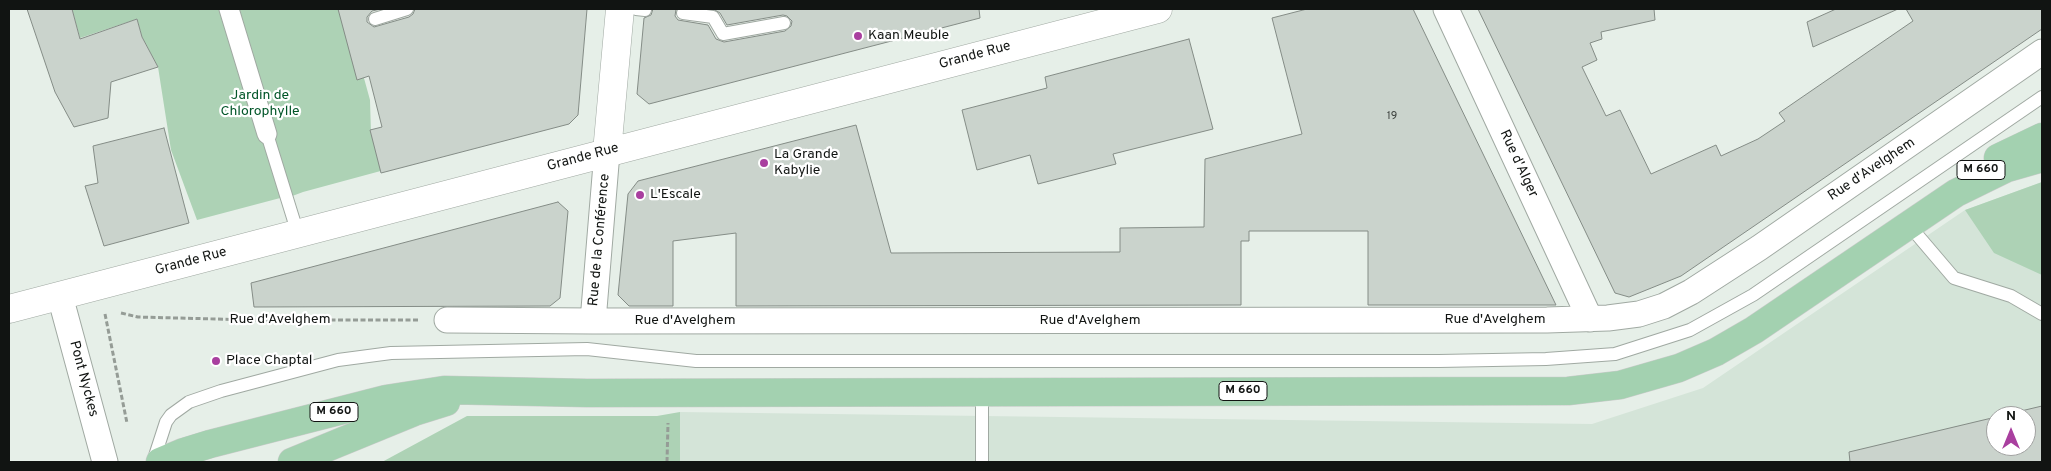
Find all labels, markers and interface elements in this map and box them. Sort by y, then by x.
place label: Kaan Meuble [868,28,949,44]
marker: Kaan Meuble [852,30,864,42]
street label: Grande Rue [937,38,1013,74]
park label: Jardin de Chlorophylle [220,88,300,120]
house number: 19 [1387,110,1397,124]
street label: Rue d'Alger [1495,128,1541,200]
street label: Rue d'Avelghem [1825,135,1919,205]
street label: Grande Rue [545,140,621,176]
place label: La Grande Kabylie [774,147,838,180]
marker: La Grande Kabylie [758,157,770,169]
road number: M 660 [1957,160,2005,180]
street label: Rue de la Conférence [586,173,614,307]
place label: L'Escale [650,187,701,203]
marker: L'Escale [634,189,646,201]
street label: Grande Rue [153,244,229,280]
street label: Rue d'Avelghem [229,312,331,328]
street label: Rue d'Avelghem [1444,312,1546,328]
street label: Rue d'Avelghem [634,313,736,329]
street label: Rue d'Avelghem [1039,313,1141,329]
street label: Pont Nyckes [65,339,101,419]
place label: Place Chaptal [226,353,313,369]
marker: Place Chaptal [210,355,222,367]
road number: M 660 [1219,382,1267,401]
road number: M 660 [310,402,358,422]
north arrow [1986,406,2036,456]
text: N [2006,408,2016,425]

